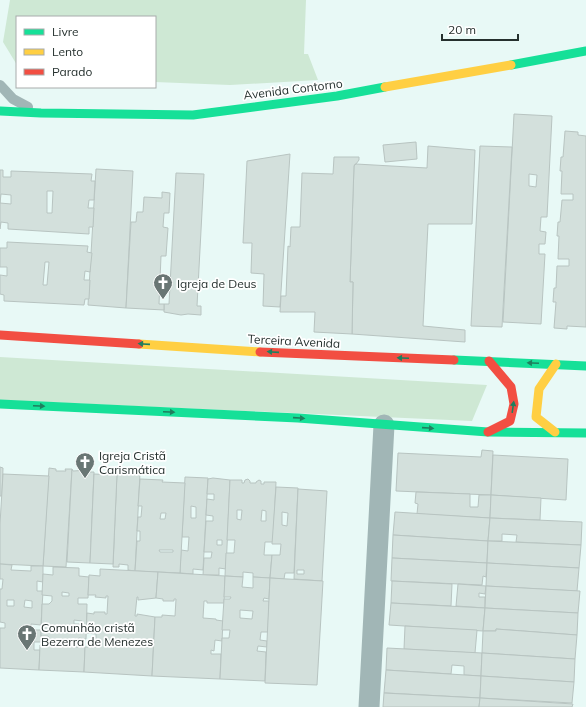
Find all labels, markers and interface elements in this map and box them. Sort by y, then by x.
legend [16,16,156,88]
scale bar [442,16,518,42]
text: 20 m [448,22,476,37]
text: Livre [52,24,79,39]
text: Lento [52,44,83,59]
text: Parado [52,64,92,79]
street label: Avenida Contorno [243,75,344,103]
church icon: Igreja de Deus [152,272,174,300]
place label: Igreja de Deus [177,276,257,291]
street label: Terceira Avenida [247,331,341,351]
one-way arrow [138,340,150,347]
one-way arrow [267,349,279,356]
one-way arrow [397,354,409,361]
one-way arrow [526,360,539,366]
one-way arrow [510,401,516,413]
one-way arrow [33,403,46,409]
one-way arrow [163,409,176,415]
one-way arrow [293,415,305,422]
one-way arrow [422,424,434,431]
place label: Igreja Cristã Carismática [99,448,166,477]
church icon: Igreja Cristã Carismática [74,451,96,479]
place label: Comunhão cristã Bezerra de Menezes [41,620,153,649]
church icon: Comunhão cristã Bezerra de Menezes [16,623,38,651]

